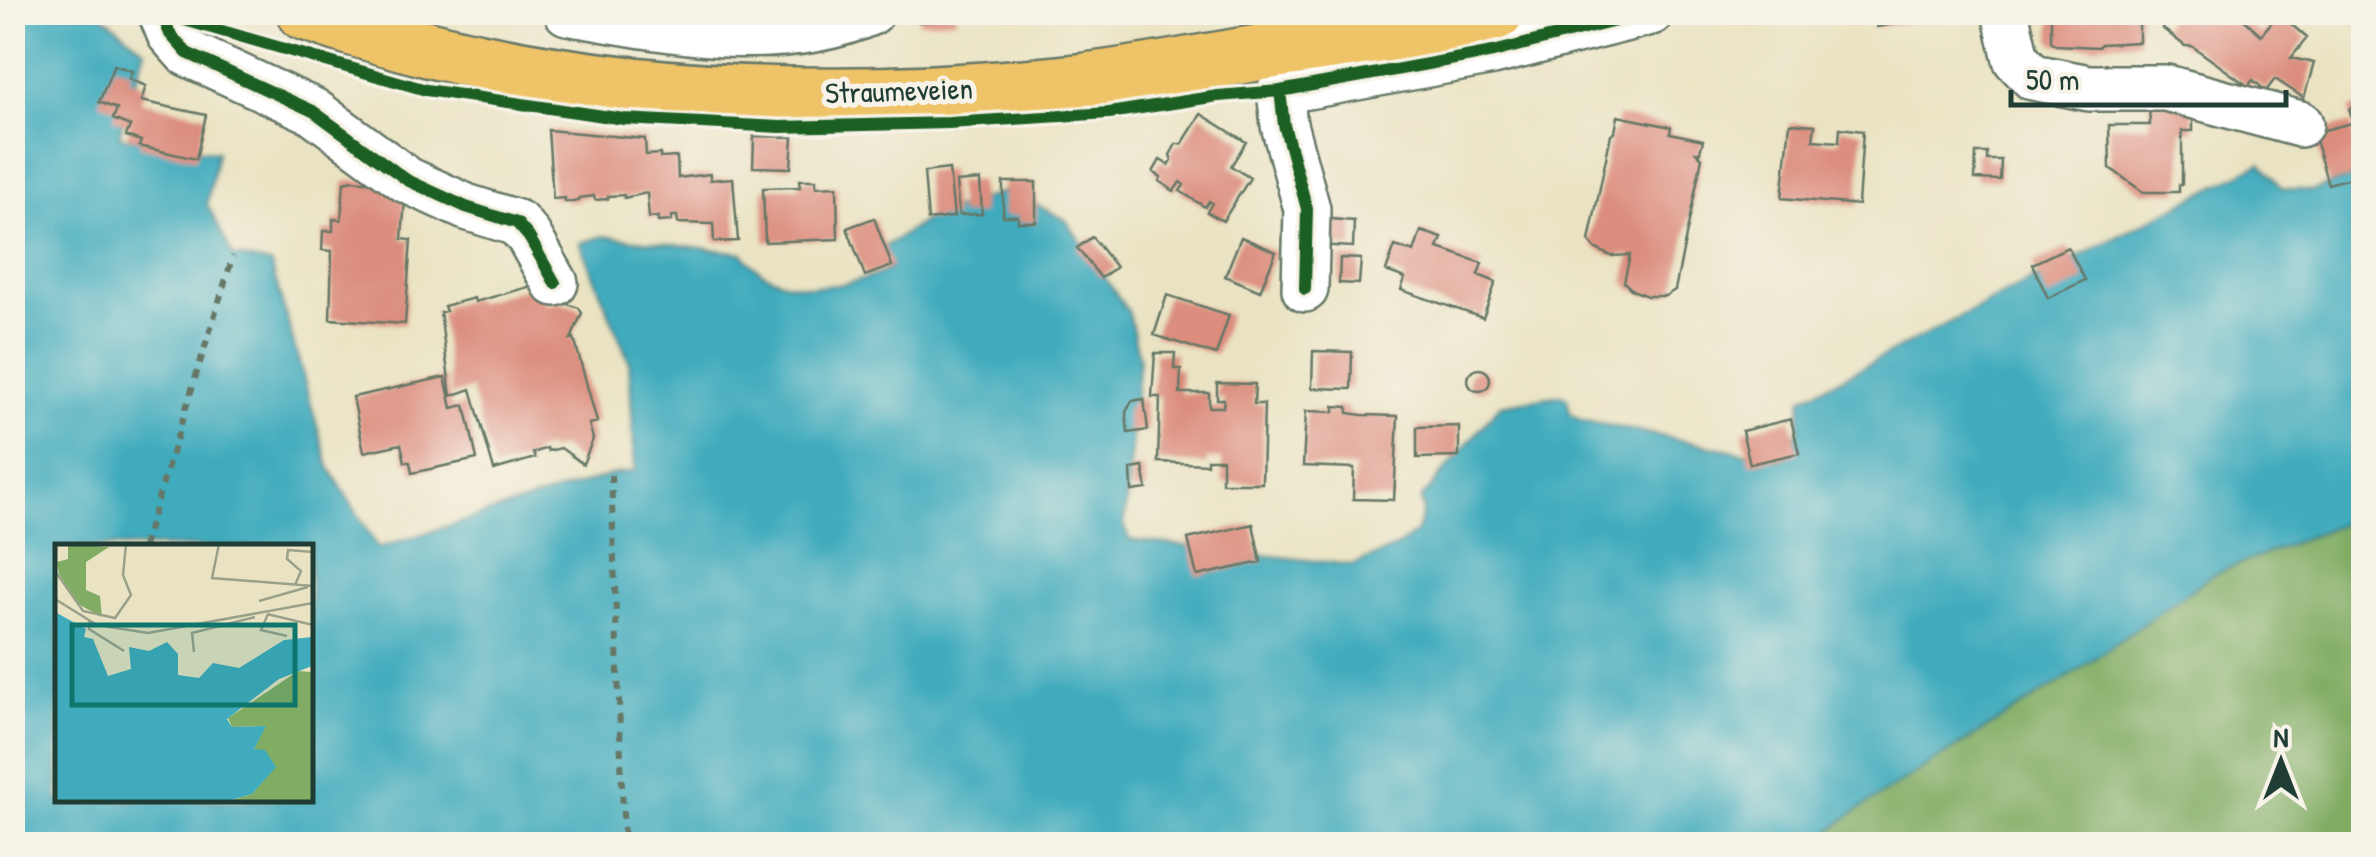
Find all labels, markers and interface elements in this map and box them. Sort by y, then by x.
scale bar [2011,45,2286,107]
text: 50 m [2026,59,2079,99]
street label: Straumeveien [824,67,974,113]
inset map [55,544,312,802]
north arrow [2231,712,2331,812]
text: N [2274,718,2289,756]

